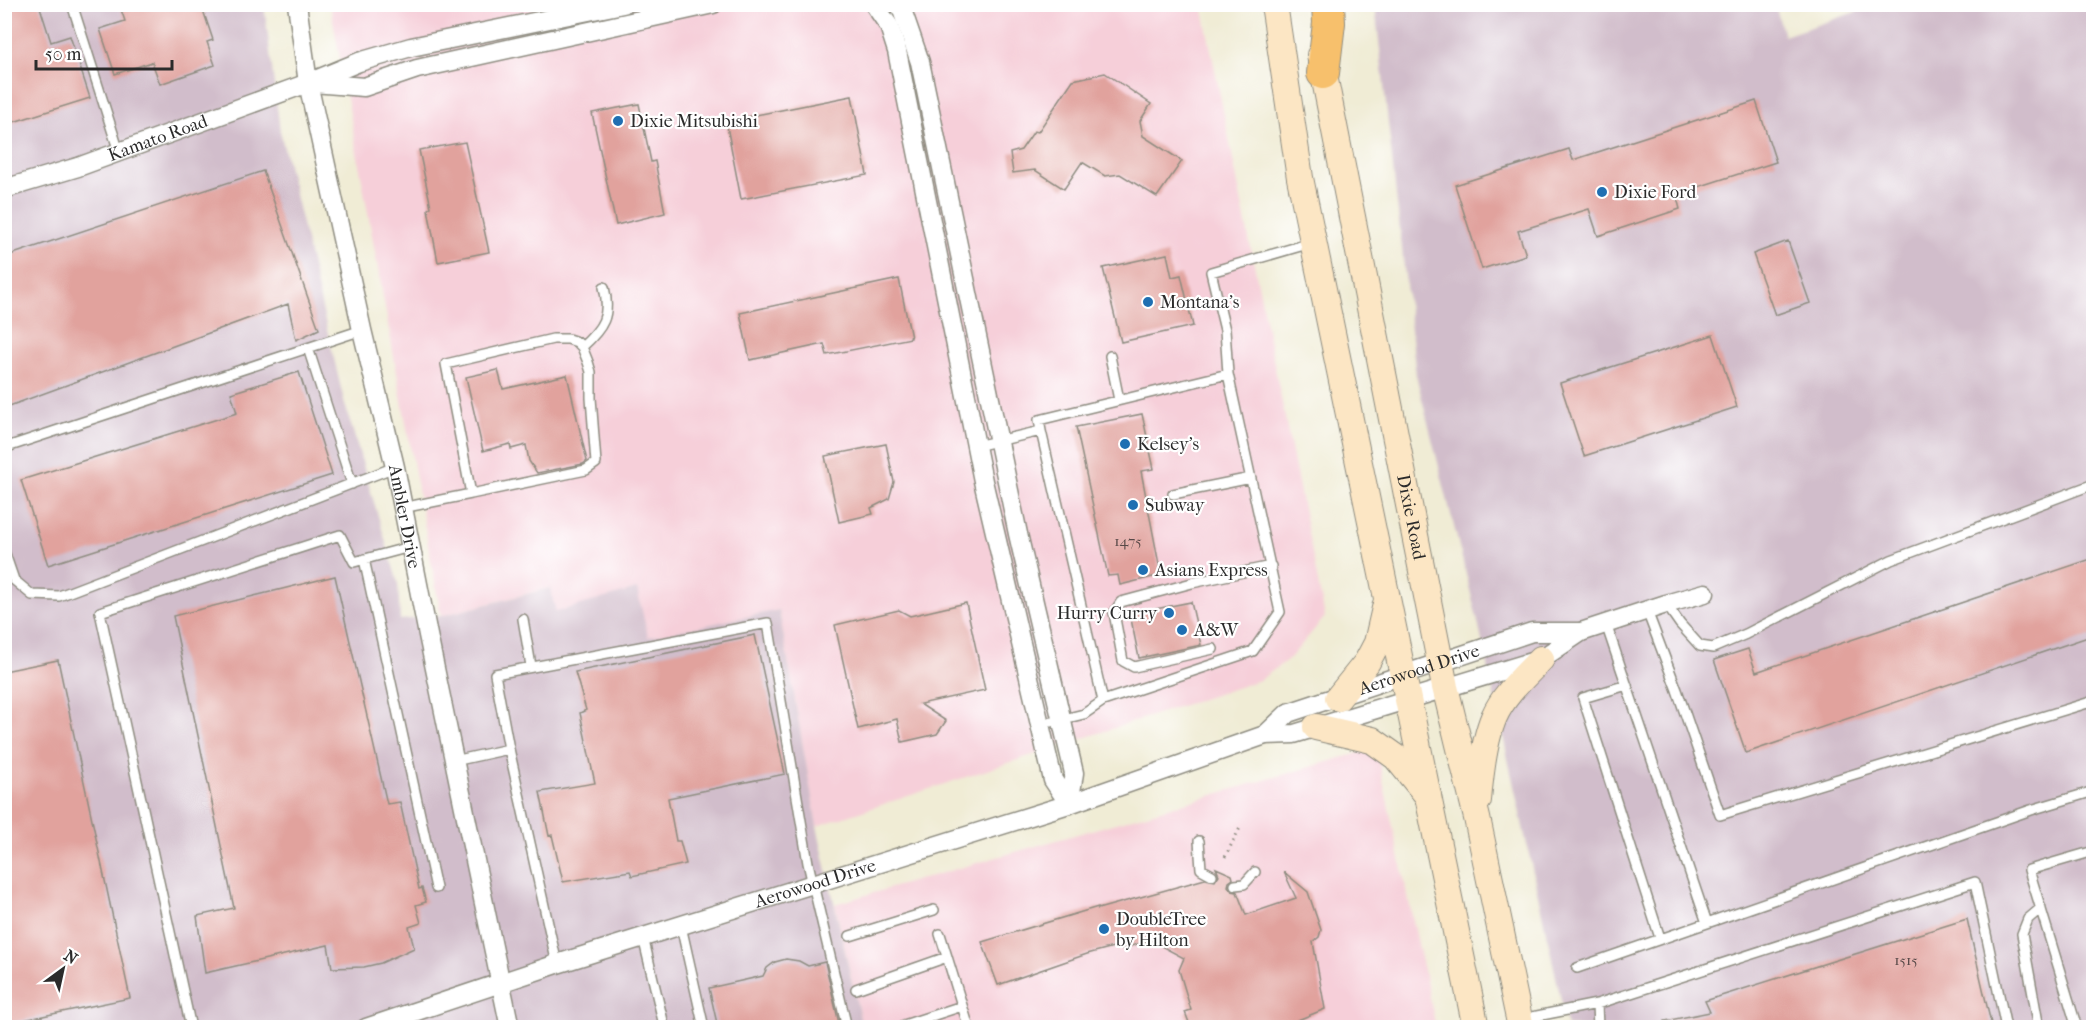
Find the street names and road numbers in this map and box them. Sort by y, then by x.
street label: Kamato Road [105,110,211,166]
street label: Ambler Drive [384,462,425,570]
street label: Dixie Road [1393,473,1430,562]
street label: Aerowood Drive [1355,640,1482,700]
street label: Aerowood Drive [751,854,879,912]

